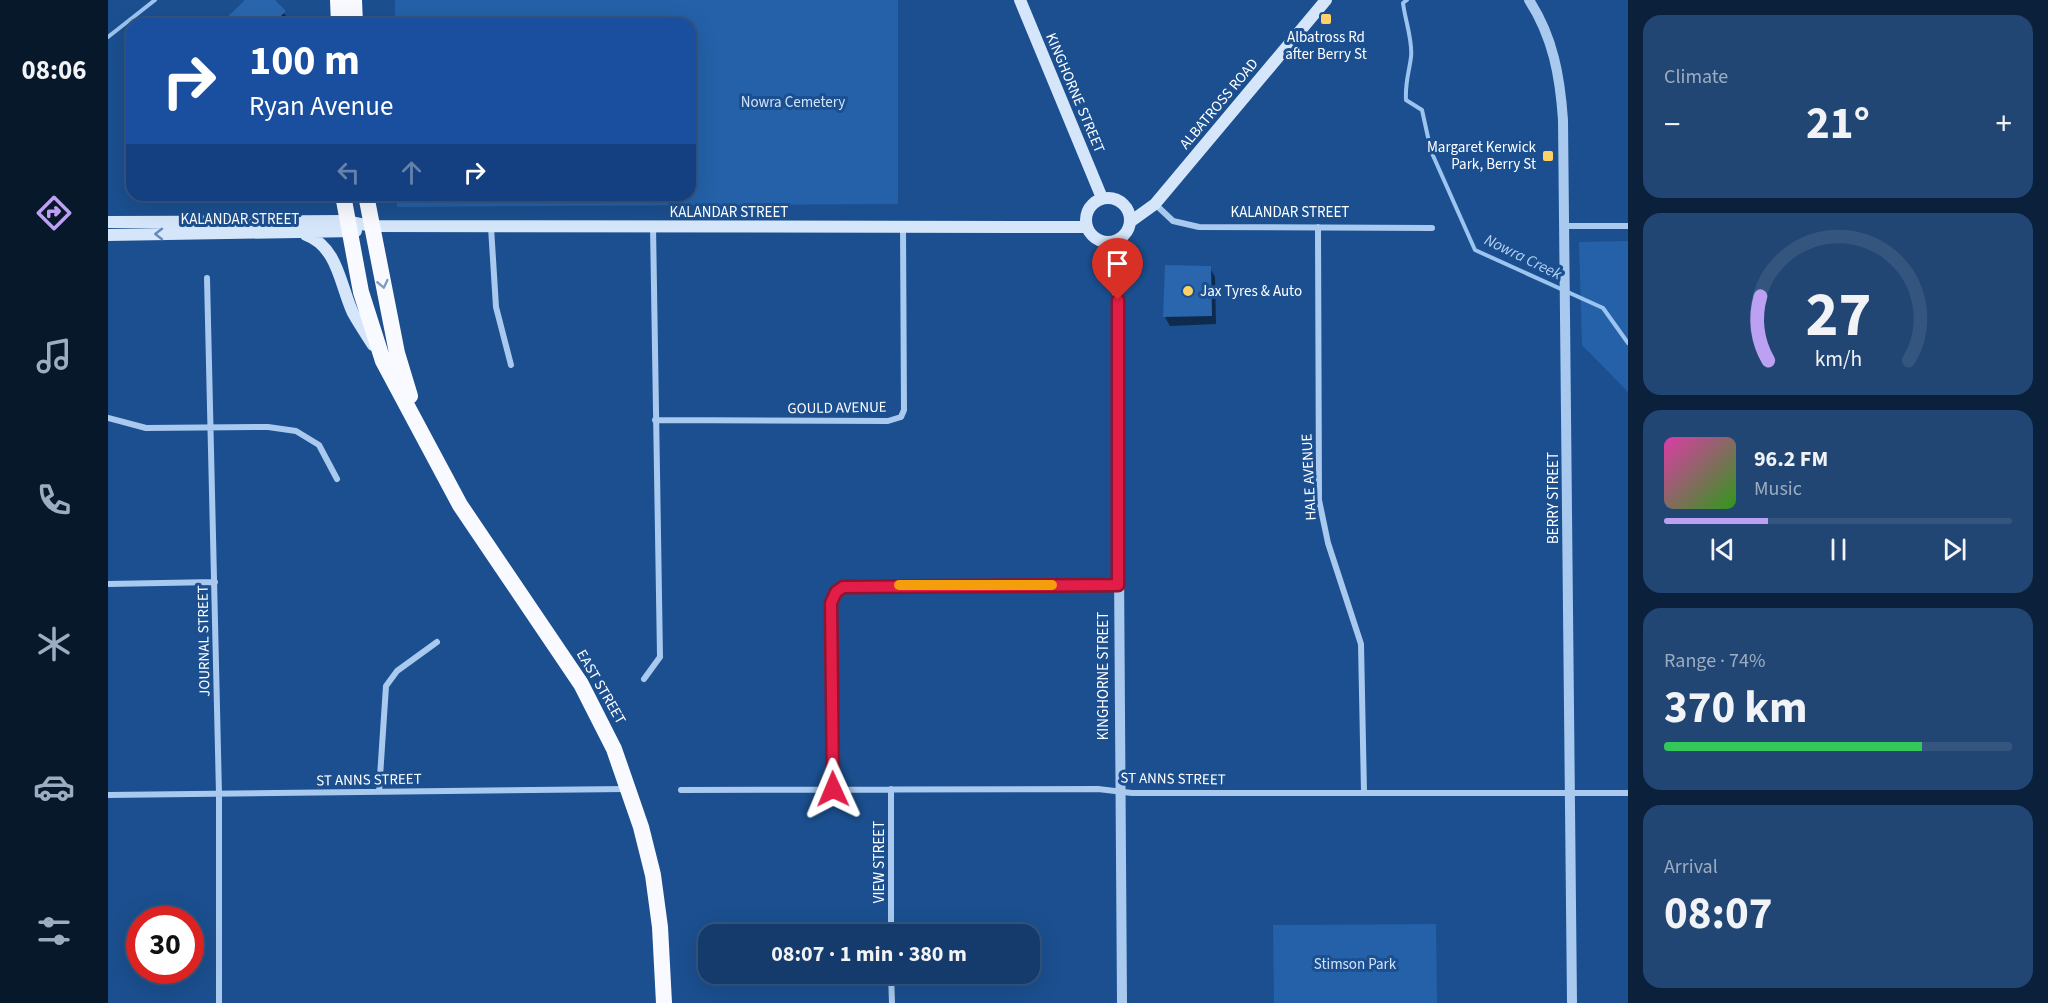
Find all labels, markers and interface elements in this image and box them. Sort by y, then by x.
marker: Albatross Rd after Berry St [1319,12,1333,26]
place label: Albatross Rd after Berry St [1285,27,1367,65]
street label: KINGHORNE STREET [1040,30,1110,156]
text: 100 m [249,31,360,91]
icon: right [150,42,228,120]
text: 08:06 [21,51,87,90]
street label: ALBATROSS ROAD [1175,54,1263,154]
text: Climate [1664,63,1728,91]
text: Ryan Avenue [249,87,393,126]
park label: Nowra Cemetery [741,92,845,113]
text: 21° [1806,92,1870,156]
text: − [1664,101,1680,148]
text: + [1996,101,2012,148]
place label: Margaret Kerwick Park, Berry St [1427,137,1537,175]
marker: Margaret Kerwick Park, Berry St [1541,149,1555,163]
icon: left [332,156,365,189]
icon: ahead [395,156,428,189]
icon: right [458,156,491,189]
icon: directions [33,192,75,234]
street label: KALANDAR STREET [670,202,788,223]
street label: KALANDAR STREET [1231,202,1349,223]
street label: KALANDAR STREET [181,209,299,230]
one-way arrow [154,228,163,240]
water label: Nowra Creek [1481,229,1566,285]
pin [1092,238,1143,300]
icon: arrive [1101,247,1134,280]
text: 27 [1805,271,1871,360]
one-way arrow [376,278,389,288]
place label: Jax Tyres & Auto [1200,281,1302,302]
marker: Jax Tyres & Auto [1181,284,1195,298]
icon: music [33,335,75,377]
text: km/h [1814,344,1862,375]
street label: GOULD AVENUE [787,397,887,419]
street label: HALE AVENUE [1296,433,1322,521]
text: 96.2 FM [1754,443,1828,475]
street label: BERRY STREET [1543,452,1564,544]
text: Music [1754,475,1802,503]
icon: phone [33,479,75,521]
icon: previous [1706,533,1739,566]
icon: pause [1822,533,1855,566]
icon: next [1938,533,1971,566]
street label: JOURNAL STREET [193,585,215,697]
street label: KINGHORNE STREET [1093,612,1114,740]
icon: climate [33,623,75,665]
street label: EAST STREET [571,646,631,728]
text: Range · 74% [1664,647,1765,675]
text: 370 km [1664,676,1808,740]
position arrow [801,757,865,821]
icon: car [33,766,75,808]
street label: ST ANNS STREET [1120,768,1226,790]
street label: ST ANNS STREET [316,769,422,791]
street label: VIEW STREET [869,821,890,903]
text: Arrival [1664,853,1718,881]
text: 08:07 [1664,882,1773,946]
speed limit sign: 30 [126,906,204,984]
icon: filters [33,910,75,952]
text: 08:07 · 1 min · 380 m [771,938,967,970]
park label: Stimson Park [1314,954,1397,975]

